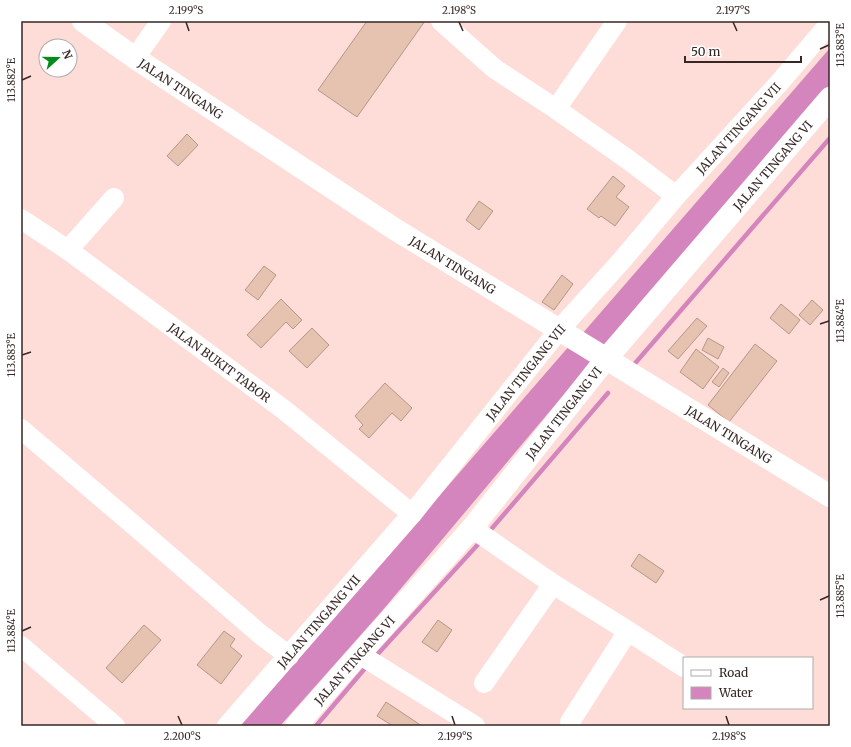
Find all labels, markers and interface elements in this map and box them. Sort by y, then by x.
text: 2.199°S [169,4,203,17]
text: 2.198°S [442,4,476,17]
text: 2.197°S [716,4,750,17]
text: 113.883°E [834,22,847,67]
north arrow [38,38,78,78]
scale bar [685,38,801,64]
text: 50 m [691,44,720,59]
text: N [59,48,76,61]
street label: JALAN TINGANG [135,55,226,122]
text: 113.882°E [5,57,18,102]
street label: JALAN TINGANG VII [693,79,783,177]
street label: JALAN TINGANG VI [730,117,816,213]
street label: JALAN TINGANG [406,232,499,297]
text: 113.884°E [834,298,847,343]
street label: JALAN BUKIT TABOR [165,319,274,405]
street label: JALAN TINGANG VII [483,322,569,422]
text: 113.883°E [5,332,18,377]
street label: JALAN TINGANG VI [523,364,605,462]
street label: JALAN TINGANG [682,401,775,466]
street label: JALAN TINGANG VII [275,572,363,670]
text: 113.885°E [834,573,847,618]
text: 113.884°E [5,608,18,653]
street label: JALAN TINGANG VI [311,612,397,708]
legend [683,657,813,709]
text: Road [719,665,748,680]
text: Water [718,685,754,700]
text: 2.200°S [163,730,201,743]
text: 2.199°S [438,730,472,743]
text: 2.198°S [712,730,746,743]

